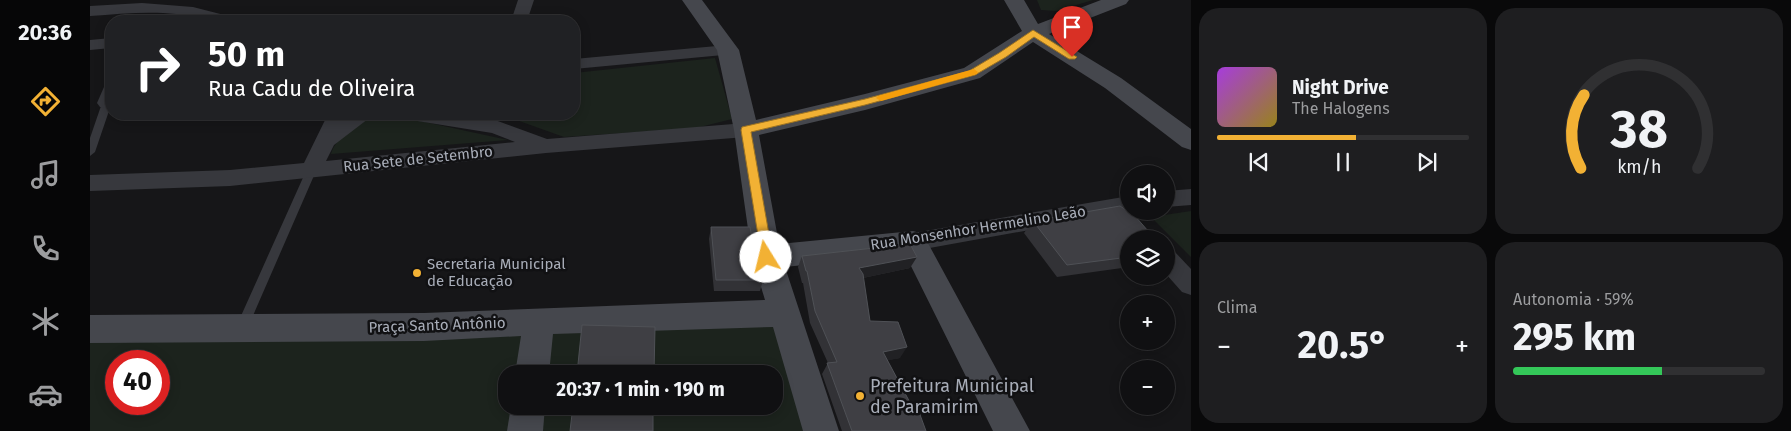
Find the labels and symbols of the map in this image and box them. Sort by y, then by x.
pin [1051,6,1093,57]
street label: Rua Sete de Setembro [342,142,494,176]
street label: Rua Monsenhor Hermelino Leão [869,202,1087,254]
position arrow [739,230,791,282]
place label: Secretaria Municipal de Educação [427,255,566,290]
marker: Secretaria Municipal de Educação [411,267,423,279]
street label: Praça Santo Antônio [368,314,506,336]
speed limit sign: 40 [105,350,170,415]
place label: Prefeitura Municipal de Paramirim [870,375,1034,418]
marker: Prefeitura Municipal de Paramirim [854,390,866,402]

